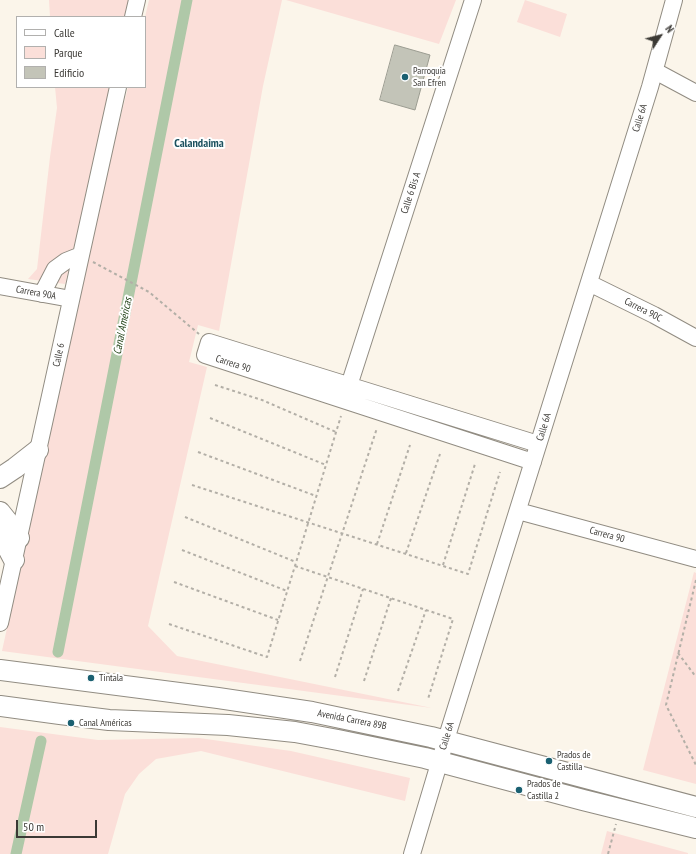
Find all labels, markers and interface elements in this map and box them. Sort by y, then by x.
legend [16,16,146,88]
north arrow [640,16,680,56]
text: N [662,22,677,35]
text: Calle [54,25,75,40]
text: Parque [54,45,83,60]
text: Edificio [54,65,84,80]
place label: Parroquia San Efren [413,65,446,88]
marker: Parroquia San Efren [400,72,410,82]
street label: Calle 6A [630,103,650,133]
district label: Calandaima [174,137,224,151]
street label: Calle 6 Bis A [399,171,423,215]
street label: Carrera 90A [15,284,57,302]
street label: Carrera 90C [622,295,664,325]
water label: Canal Américas [111,296,135,356]
street label: Calle 6 [51,342,67,368]
street label: Carrera 90 [214,353,252,375]
street label: Calle 6A [534,412,554,442]
street label: Carrera 90 [588,525,626,545]
place label: Tintala [99,672,123,684]
marker: Tintala [86,673,96,683]
street label: Avenida Carrera 89B [316,707,388,733]
place label: Canal Américas [79,717,132,729]
marker: Canal Américas [66,718,76,728]
street label: Calle 6A [437,721,457,751]
place label: Prados de Castilla [557,749,591,772]
marker: Prados de Castilla [544,756,554,766]
place label: Prados de Castilla 2 [527,778,561,802]
marker: Prados de Castilla 2 [514,785,524,795]
scale bar [18,812,99,838]
text: 50 m [23,819,44,834]

